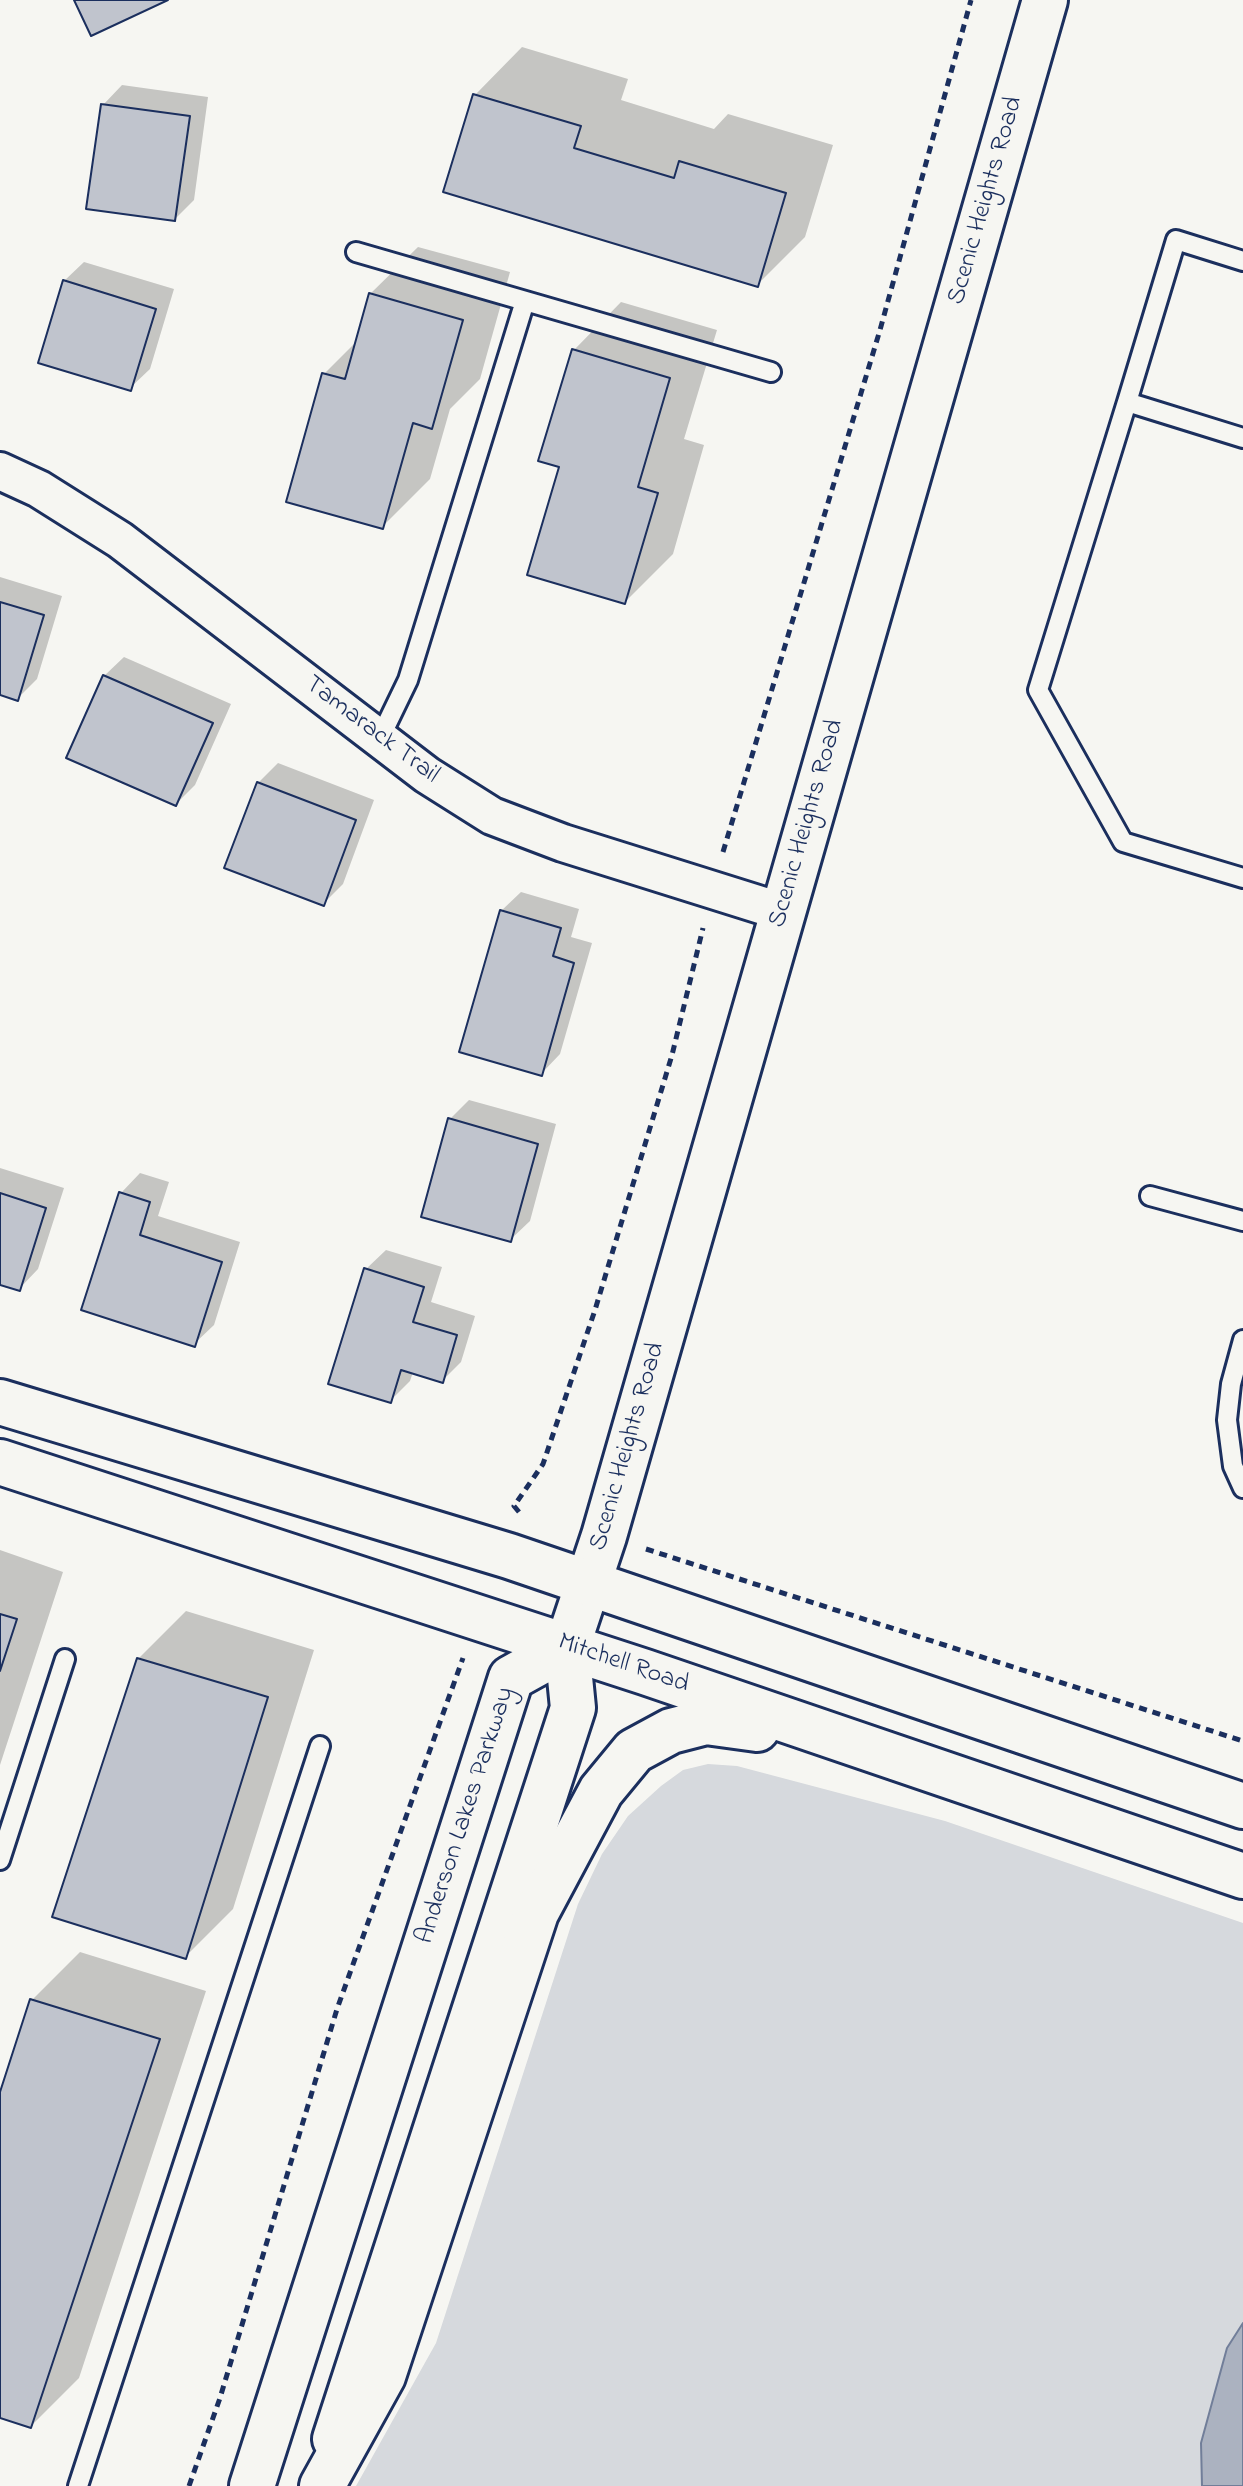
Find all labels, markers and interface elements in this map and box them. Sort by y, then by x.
street label: Scenic Heights Road [942,93,1032,309]
street label: Tamarack Trail [297,670,445,792]
street label: Scenic Heights Road [763,716,853,932]
street label: Scenic Heights Road [584,1339,674,1555]
street label: Mitchell Road [553,1628,693,1702]
street label: Anderson Lakes Parkway [411,1684,523,1948]

